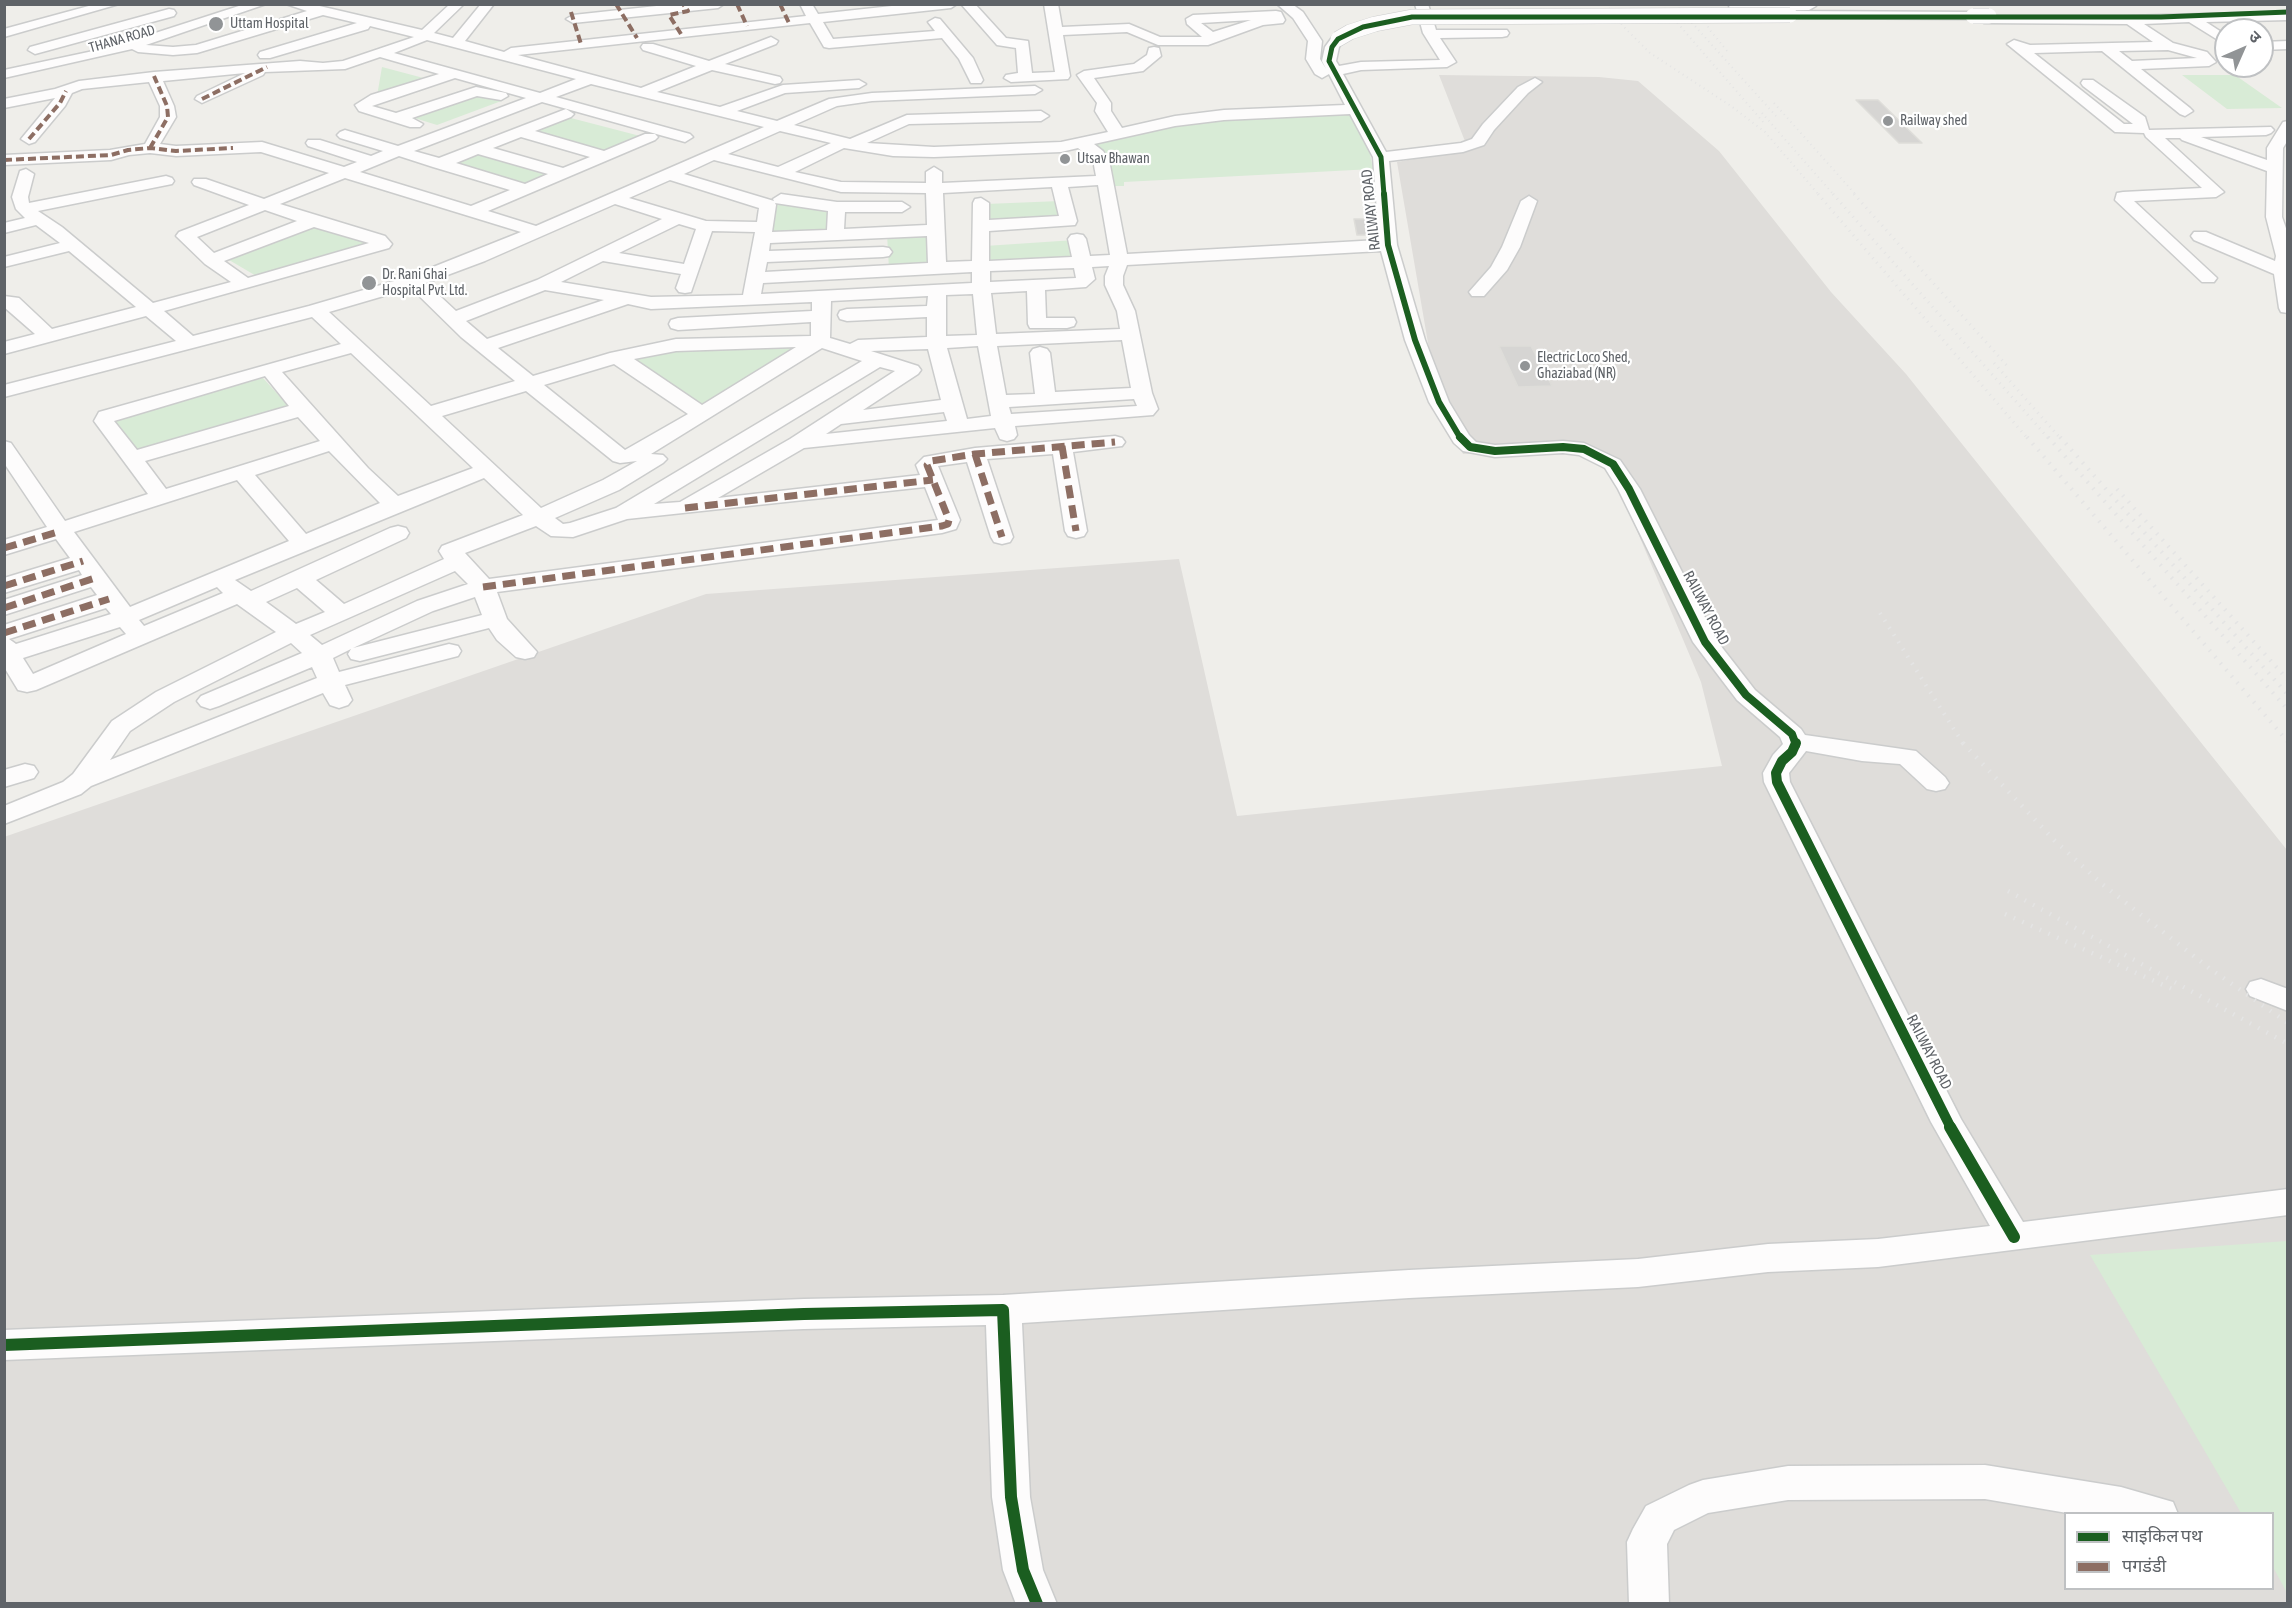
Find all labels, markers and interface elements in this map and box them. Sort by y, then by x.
marker: Uttam Hospital [207,15,225,33]
place label: Uttam Hospital [230,16,309,32]
north arrow [2214,18,2274,78]
street label: THANA ROAD [87,22,157,56]
text: उ [2246,27,2265,46]
place label: Railway shed [1900,113,1967,129]
marker: Railway shed [1881,114,1895,128]
place label: Utsav Bhawan [1077,151,1150,167]
marker: Utsav Bhawan [1058,152,1072,166]
street label: RAILWAY ROAD [1358,169,1384,251]
place label: Dr. Rani Ghai Hospital Pvt. Ltd. [382,267,467,300]
marker: Dr. Rani Ghai Hospital Pvt. Ltd. [360,274,378,292]
place label: Electric Loco Shed, Ghaziabad (NR) [1537,350,1630,382]
marker: Electric Loco Shed, Ghaziabad (NR) [1518,359,1532,373]
street label: RAILWAY ROAD [1679,568,1733,648]
street label: RAILWAY ROAD [1902,1012,1956,1092]
legend [2064,1512,2274,1590]
text: साइकिल पथ [2122,1525,2203,1546]
text: पगडंडी [2122,1555,2166,1576]

